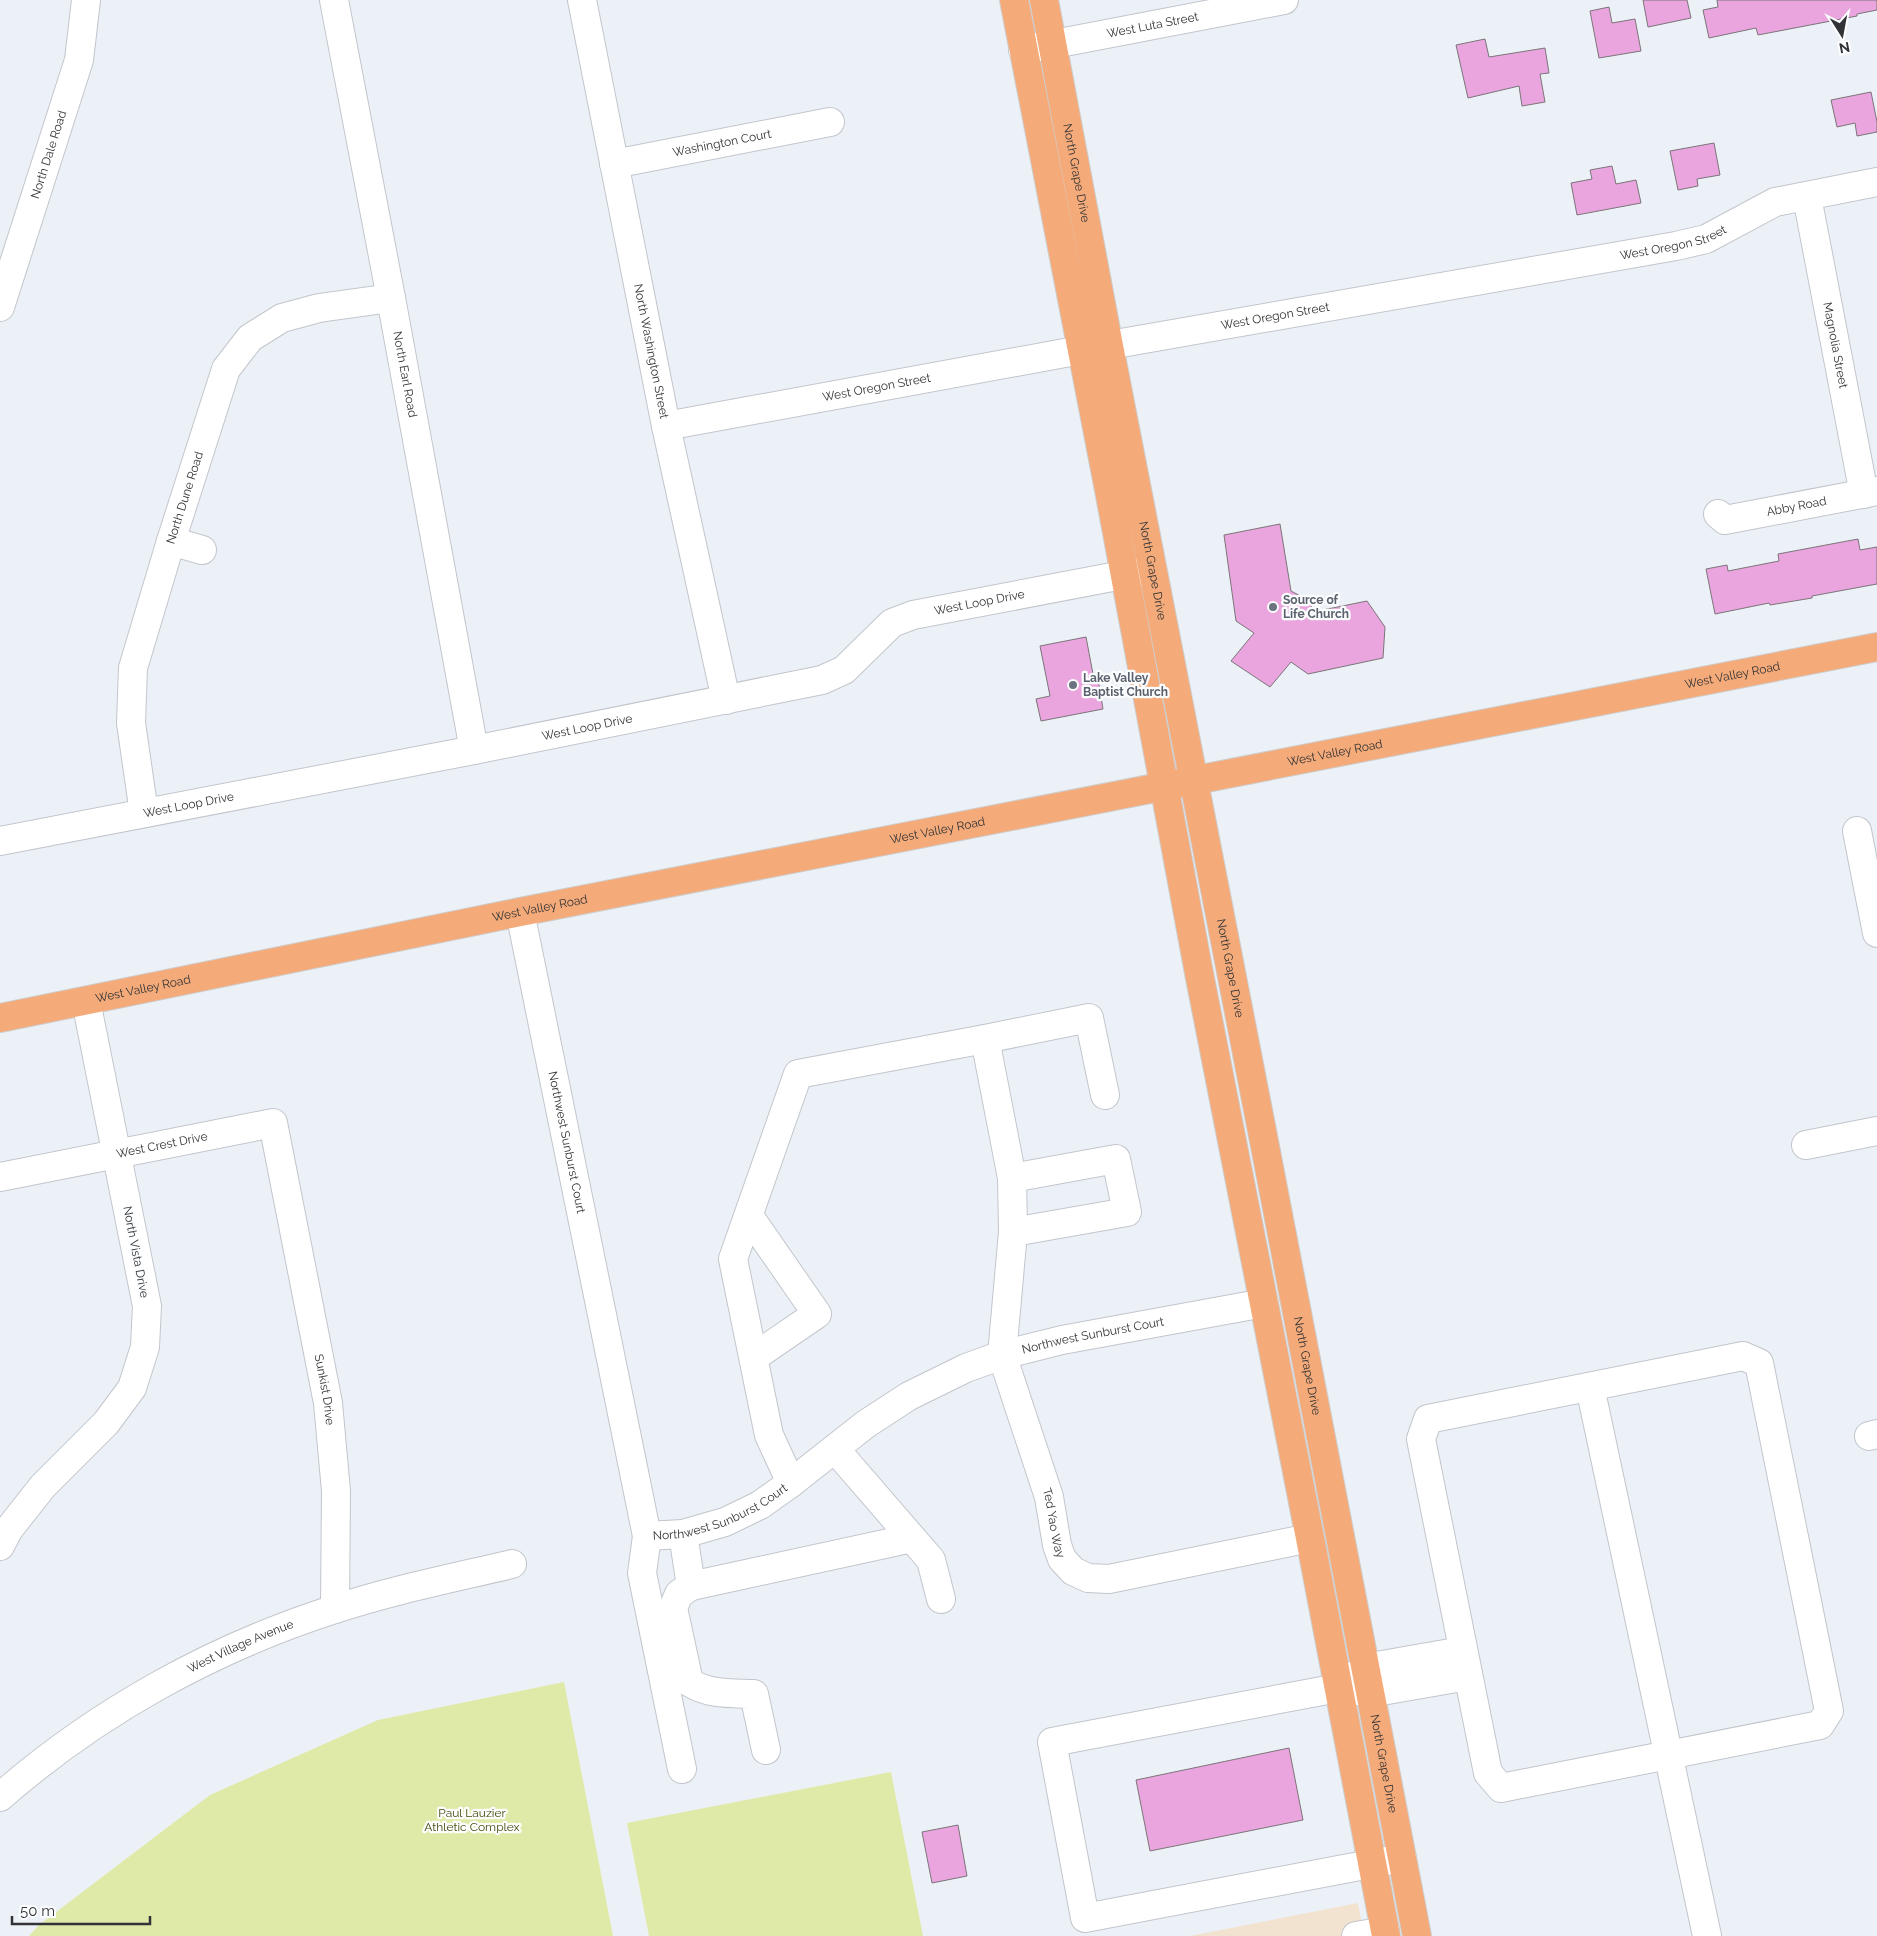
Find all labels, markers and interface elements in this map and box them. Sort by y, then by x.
street label: West Luta Street [1106,10,1200,41]
north arrow [1817,10,1867,60]
text: N [1838,39,1851,57]
street label: North Dale Road [28,109,69,200]
street label: North Grape Drive [1060,122,1093,223]
street label: Washington Court [671,127,772,159]
street label: West Oregon Street [1619,222,1729,263]
street label: North Washington Street [631,283,671,420]
street label: West Oregon Street [1220,300,1330,332]
street label: Magnolia Street [1820,301,1851,390]
street label: North Earl Road [390,330,420,419]
street label: West Oregon Street [821,371,932,404]
street label: North Dune Road [164,450,206,546]
street label: Abby Road [1765,494,1828,519]
street label: North Grape Drive [1136,520,1169,621]
street label: West Loop Drive [933,587,1026,618]
place label: Source of Life Church [1283,593,1349,621]
marker: Source of Life Church [1267,601,1279,613]
street label: West Valley Road [1684,659,1781,691]
place label: Lake Valley Baptist Church [1083,671,1168,699]
marker: Lake Valley Baptist Church [1067,679,1079,691]
street label: West Loop Drive [541,711,634,743]
street label: West Valley Road [1286,737,1384,769]
street label: West Loop Drive [142,789,235,820]
street label: West Valley Road [889,814,986,847]
street label: West Valley Road [491,892,589,924]
street label: North Grape Drive [1214,918,1247,1019]
street label: West Valley Road [94,972,192,1005]
street label: Northwest Sunburst Court [546,1070,588,1215]
street label: West Crest Drive [115,1129,209,1161]
street label: North Vista Drive [120,1205,152,1299]
street label: Northwest Sunburst Court [1020,1314,1165,1357]
street label: North Grape Drive [1291,1315,1324,1416]
street label: Sunkist Drive [312,1353,337,1426]
street label: Northwest Sunburst Court [652,1481,790,1543]
street label: Ted Yao Way [1040,1486,1068,1560]
street label: West Village Avenue [185,1617,295,1676]
street label: North Grape Drive [1367,1713,1400,1814]
park label: Paul Lauzier Athletic Complex [424,1806,520,1834]
scale bar [12,1894,150,1926]
text: 50 m [20,1902,55,1920]

